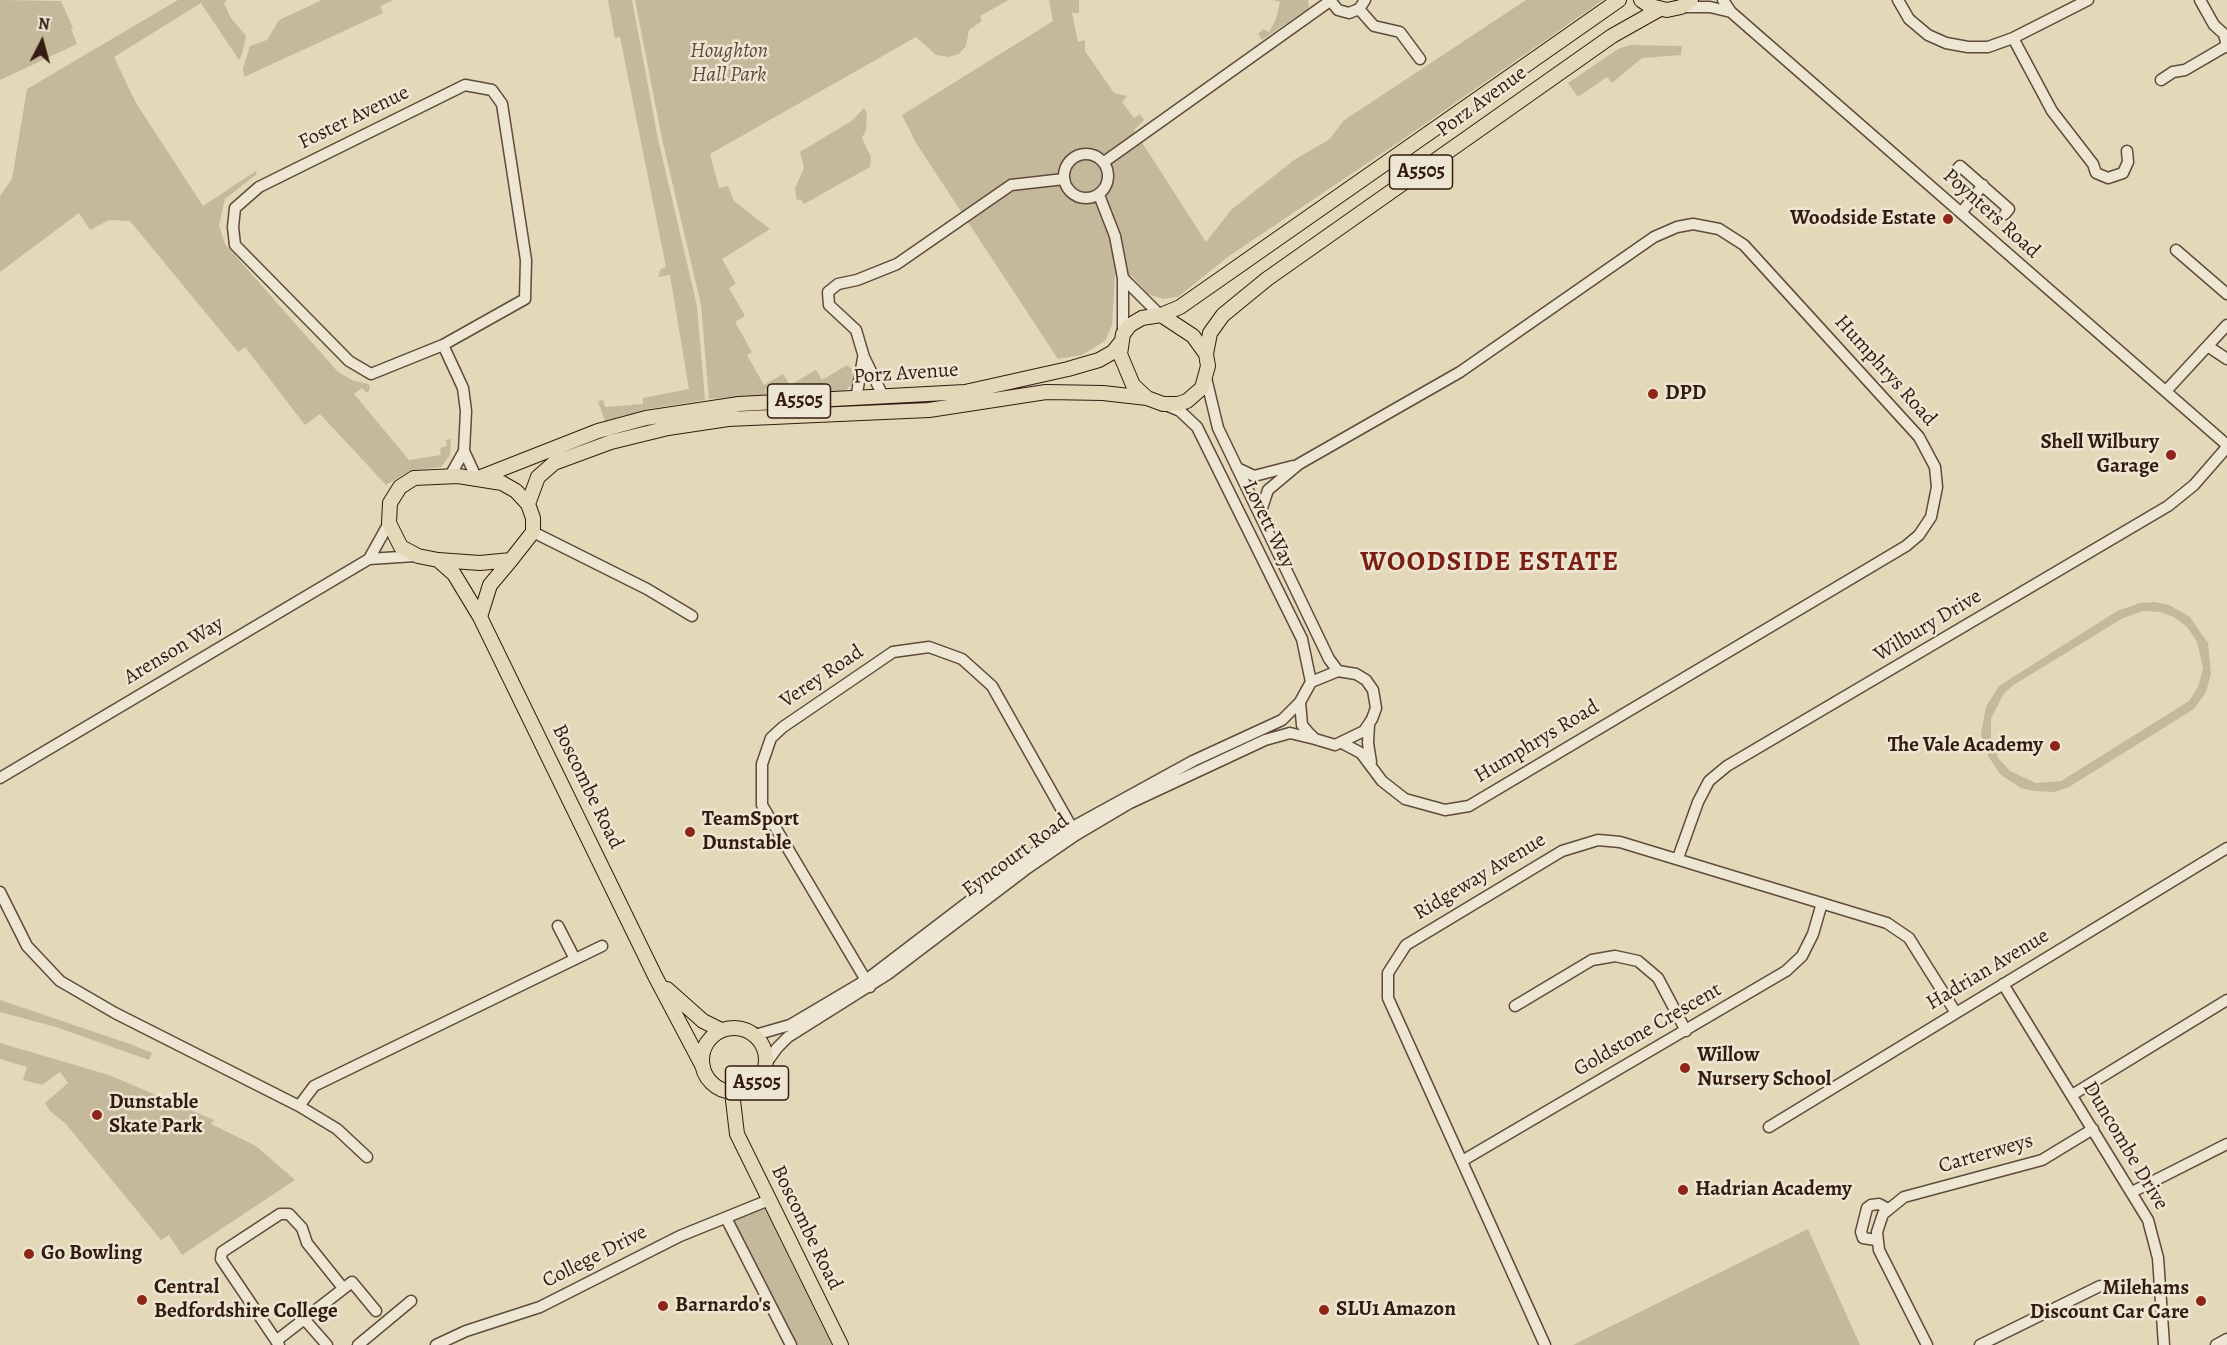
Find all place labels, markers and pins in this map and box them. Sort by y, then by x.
place label: Woodside Estate [1790,206,1936,232]
marker: Woodside Estate [1941,212,1955,226]
place label: DPD [1665,381,1706,407]
marker: DPD [1646,387,1660,401]
place label: Shell Wilbury Garage [2040,430,2159,480]
marker: Shell Wilbury Garage [2164,448,2178,462]
place label: The Vale Academy [1888,733,2043,759]
marker: The Vale Academy [2048,739,2062,753]
place label: TeamSport Dunstable [702,807,799,857]
marker: TeamSport Dunstable [683,825,697,839]
place label: Willow Nursery School [1697,1043,1831,1093]
marker: Willow Nursery School [1678,1061,1692,1075]
place label: Dunstable Skate Park [109,1090,202,1140]
marker: Dunstable Skate Park [90,1108,104,1122]
place label: Hadrian Academy [1695,1177,1852,1203]
marker: Hadrian Academy [1676,1183,1690,1197]
place label: Go Bowling [41,1241,142,1267]
marker: Go Bowling [22,1247,36,1261]
place label: Central Bedfordshire College [154,1275,338,1325]
place label: Milehams Discount Car Care [2030,1276,2189,1326]
marker: Central Bedfordshire College [135,1293,149,1307]
place label: Barnardo's [675,1293,771,1319]
marker: Milehams Discount Car Care [2194,1294,2208,1308]
place label: SLU1 Amazon [1336,1297,1456,1323]
marker: Barnardo's [656,1299,670,1313]
marker: SLU1 Amazon [1317,1303,1331,1317]

